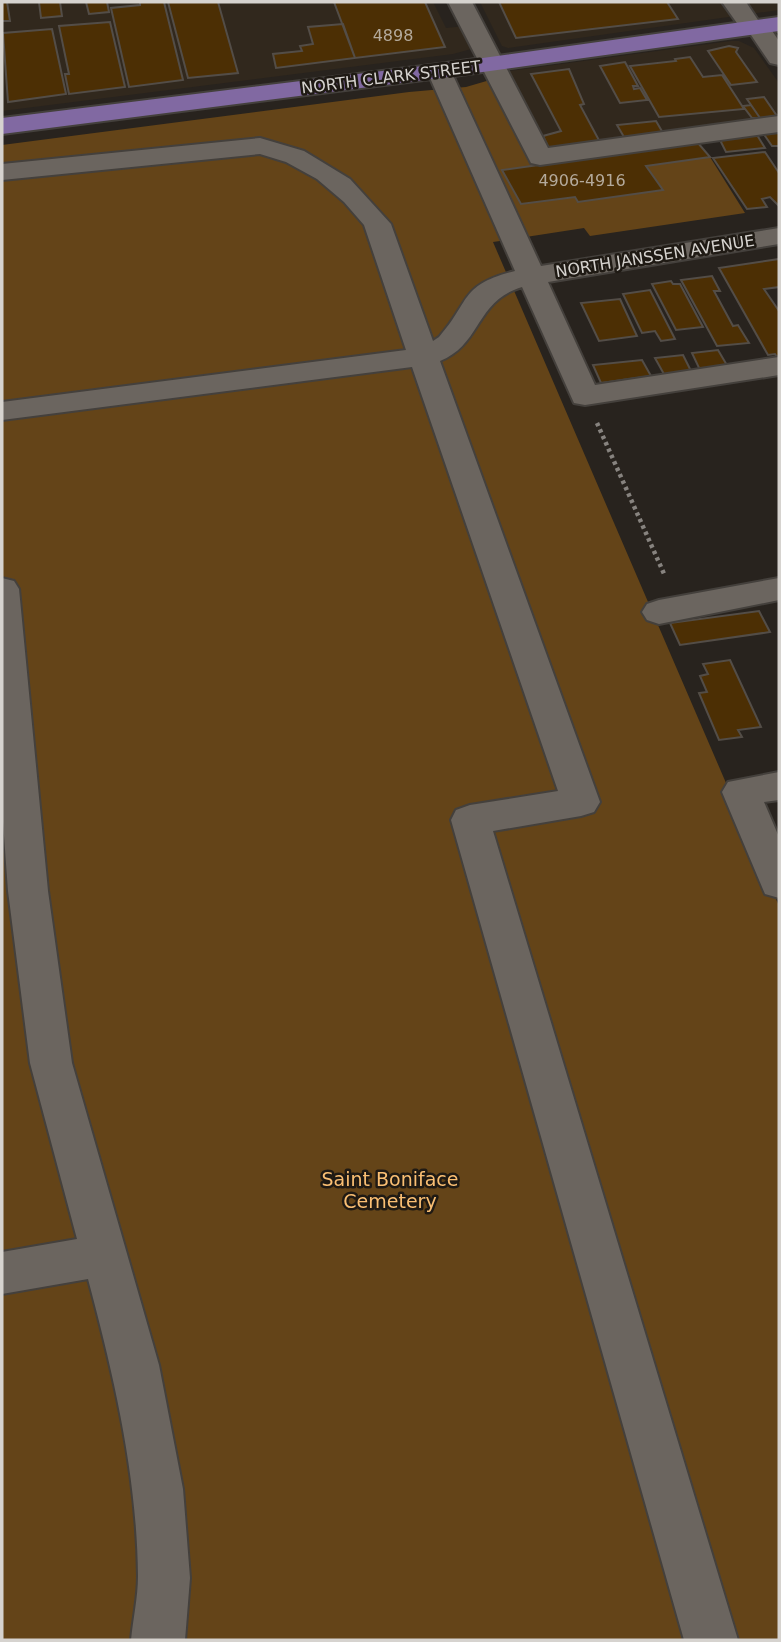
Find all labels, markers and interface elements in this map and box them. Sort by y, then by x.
house number: 4898 [373,26,413,45]
street label: NORTH CLARK STREET [300,57,482,97]
house number: 4906-4916 [538,171,626,190]
street label: NORTH JANSSEN AVENUE [554,231,756,281]
park label: Saint Boniface Cemetery [322,1168,458,1212]

